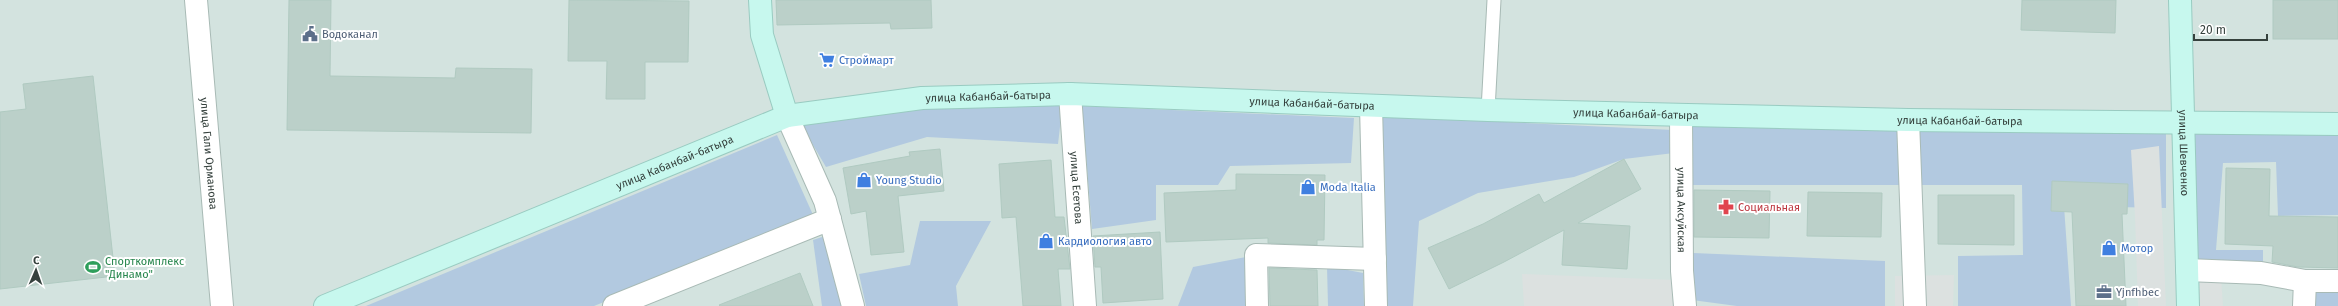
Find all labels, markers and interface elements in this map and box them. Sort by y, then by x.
scale bar [2194,16,2267,42]
text: 20 m [2200,23,2226,37]
public building icon: Водоканал [301,25,319,43]
place label: Водоканал [322,28,378,41]
supermarket icon: Строймарт [818,51,836,69]
place label: Строймарт [839,54,894,67]
street label: улица Кабанбай-батыра [925,89,1051,105]
street label: улица Кабанбай-батыра [1249,95,1375,113]
street label: улица Гали Орманова [197,97,220,210]
street label: улица Кабанбай-батыра [1573,106,1699,122]
street label: улица Шевченко [2176,110,2191,196]
street label: улица Кабанбай-батыра [1897,114,2023,128]
street label: улица Кабанбай-батыра [614,133,735,193]
street label: улица Есетова [1067,151,1085,225]
street label: улица Аксуйская [1674,167,1688,253]
shop icon: Young Studio [855,171,873,189]
place label: Young Studio [876,174,942,187]
shop icon: Moda Italia [1299,178,1317,196]
place label: Moda Italia [1320,181,1376,194]
pharmacy icon: Социальная [1717,198,1735,216]
place label: Социальная [1738,201,1800,214]
shop icon: Кардиология авто [1037,232,1055,250]
place label: Кардиология авто [1058,235,1152,248]
shop icon: Мотор [2100,239,2118,257]
place label: Мотор [2121,242,2153,255]
north arrow [16,250,56,290]
text: С [33,254,40,267]
place label: Спорткомплекс "Динамо" [105,255,184,281]
sports icon: Спорткомплекс "Динамо" [84,258,102,276]
office icon: Yjnfhbec [2095,283,2113,301]
place label: Yjnfhbec [2116,286,2159,299]

